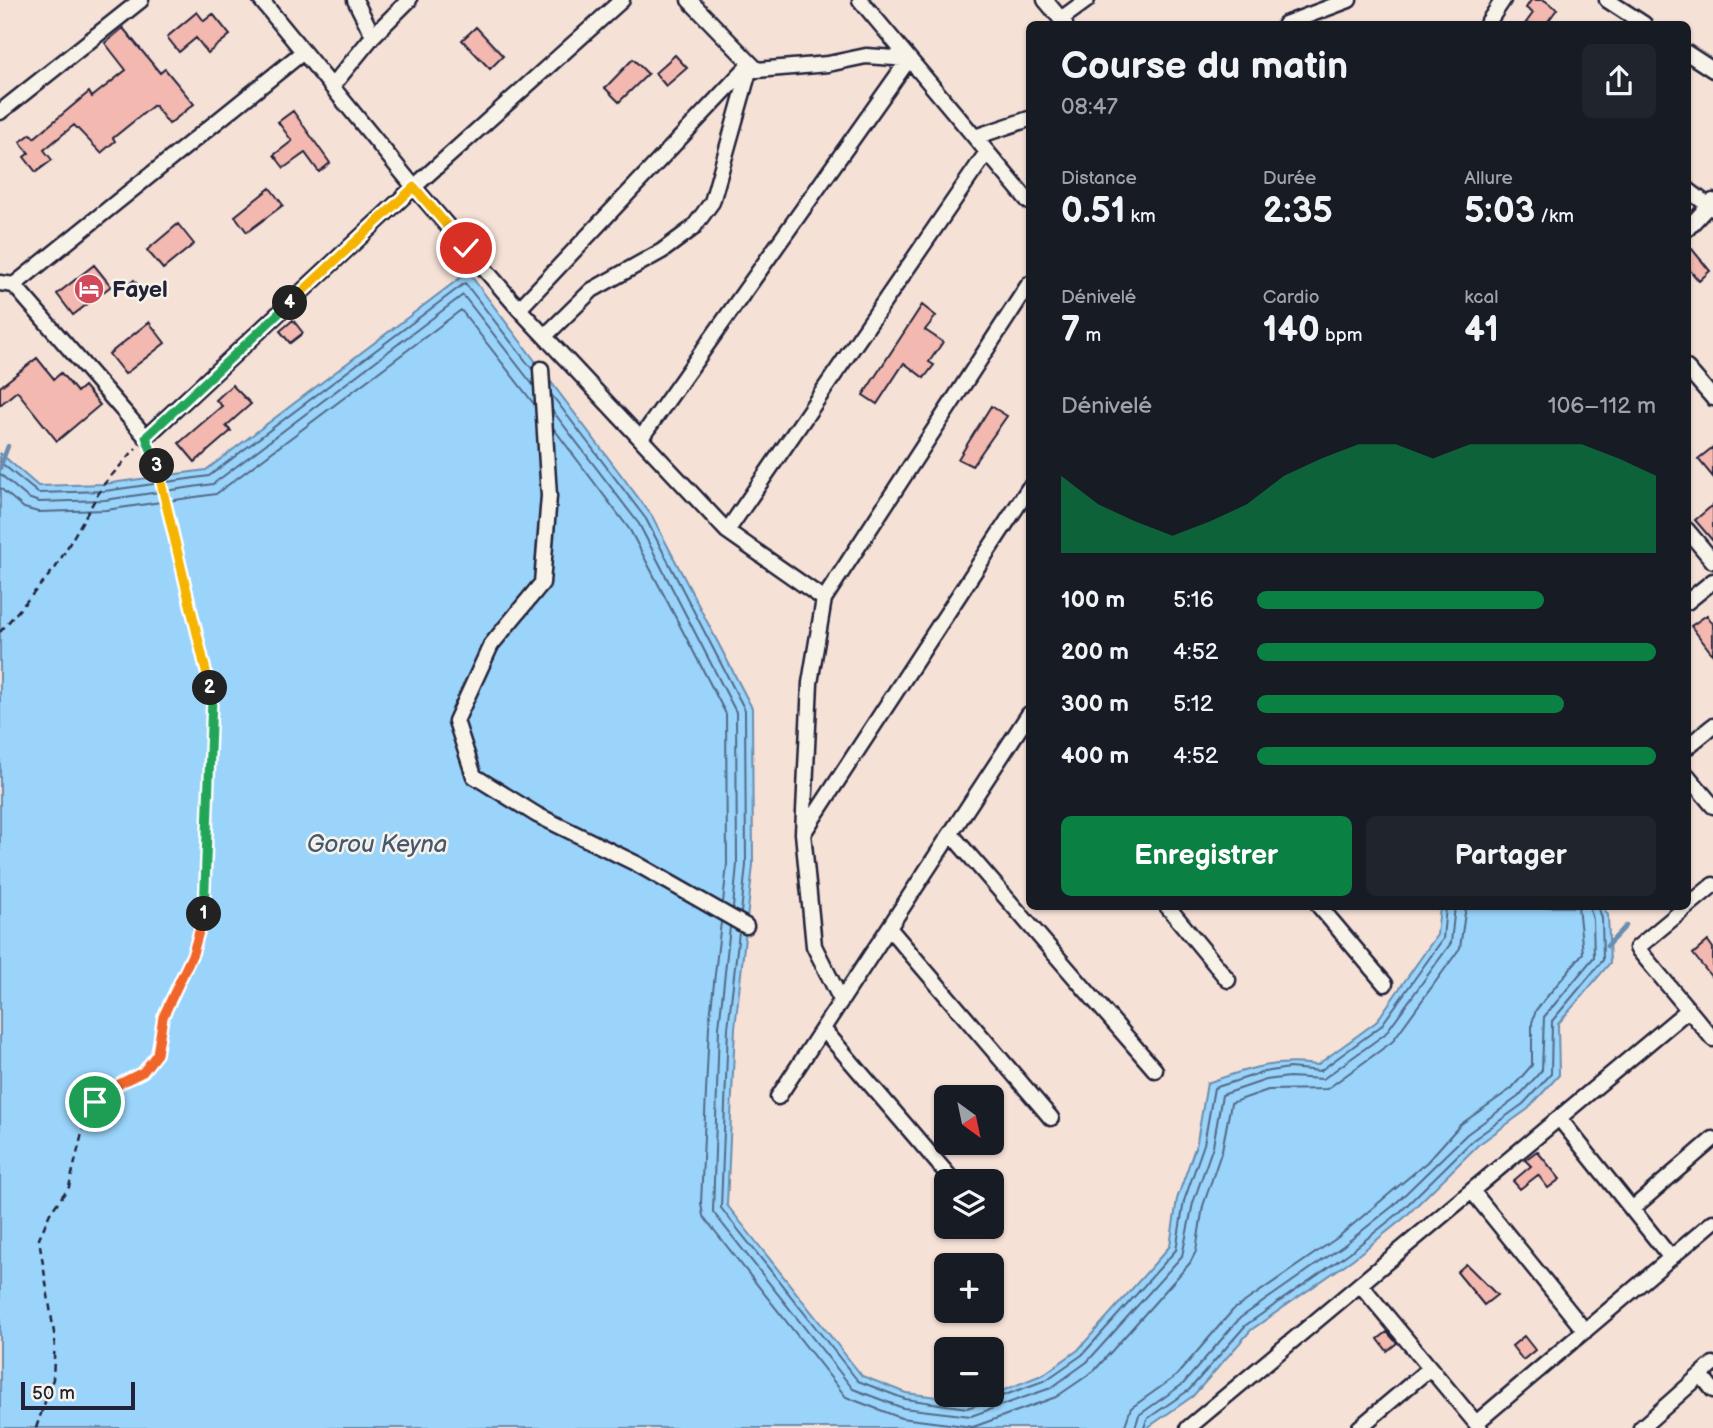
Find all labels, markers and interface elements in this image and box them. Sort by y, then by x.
text: Course du matin [1061,44,1348,89]
button: share [1582,44,1656,118]
text: 08:47 [1061,93,1118,121]
text: Distance [1061,167,1137,190]
text: Durée [1263,167,1316,190]
text: Allure [1464,167,1513,190]
text: 0.51 [1061,190,1125,233]
text: 2:35 [1263,190,1333,233]
text: 5:03 [1464,190,1535,233]
text: km [1125,205,1156,228]
text: /km [1535,205,1574,228]
pin [436,218,496,278]
icon: check [447,229,485,267]
hotel icon: Fayel [72,272,106,306]
place label: Fayel [112,276,168,304]
pin: 4 [272,286,308,320]
text: Dénivelé [1061,286,1136,309]
text: Cardio [1263,286,1320,309]
text: kcal [1464,286,1498,309]
text: 4 [284,291,295,314]
text: 7 [1061,309,1080,352]
text: 140 [1263,309,1320,352]
text: 41 [1464,309,1499,352]
text: m [1080,324,1101,347]
text: bpm [1320,324,1362,347]
text: Dénivelé [1061,392,1152,420]
text: 106–112 m [1548,392,1656,420]
pin: 3 [140,448,174,484]
text: 3 [151,454,162,477]
text: 100 m [1061,586,1125,614]
text: 5:16 [1173,586,1214,614]
text: 200 m [1061,638,1129,666]
text: 4:52 [1173,638,1218,666]
pin: 2 [192,670,228,706]
text: 2 [204,676,215,699]
text: 300 m [1061,690,1129,718]
text: 5:12 [1173,690,1213,718]
text: 400 m [1061,742,1129,770]
text: 4:52 [1173,742,1218,770]
button: Enregistrer [1061,816,1352,896]
button: Partager [1366,816,1656,896]
water label: Gorou Keyna [307,830,447,859]
pin: 1 [186,897,222,932]
text: 1 [200,902,208,925]
pin [65,1072,125,1132]
icon: arrive [76,1083,114,1121]
north arrow [934,1085,1004,1155]
map controls [934,1085,1004,1407]
button: layers [934,1169,1004,1239]
button: + [934,1253,1004,1323]
button: − [934,1337,1004,1407]
scale bar [21,1379,135,1411]
text: 50 m [32,1382,75,1405]

